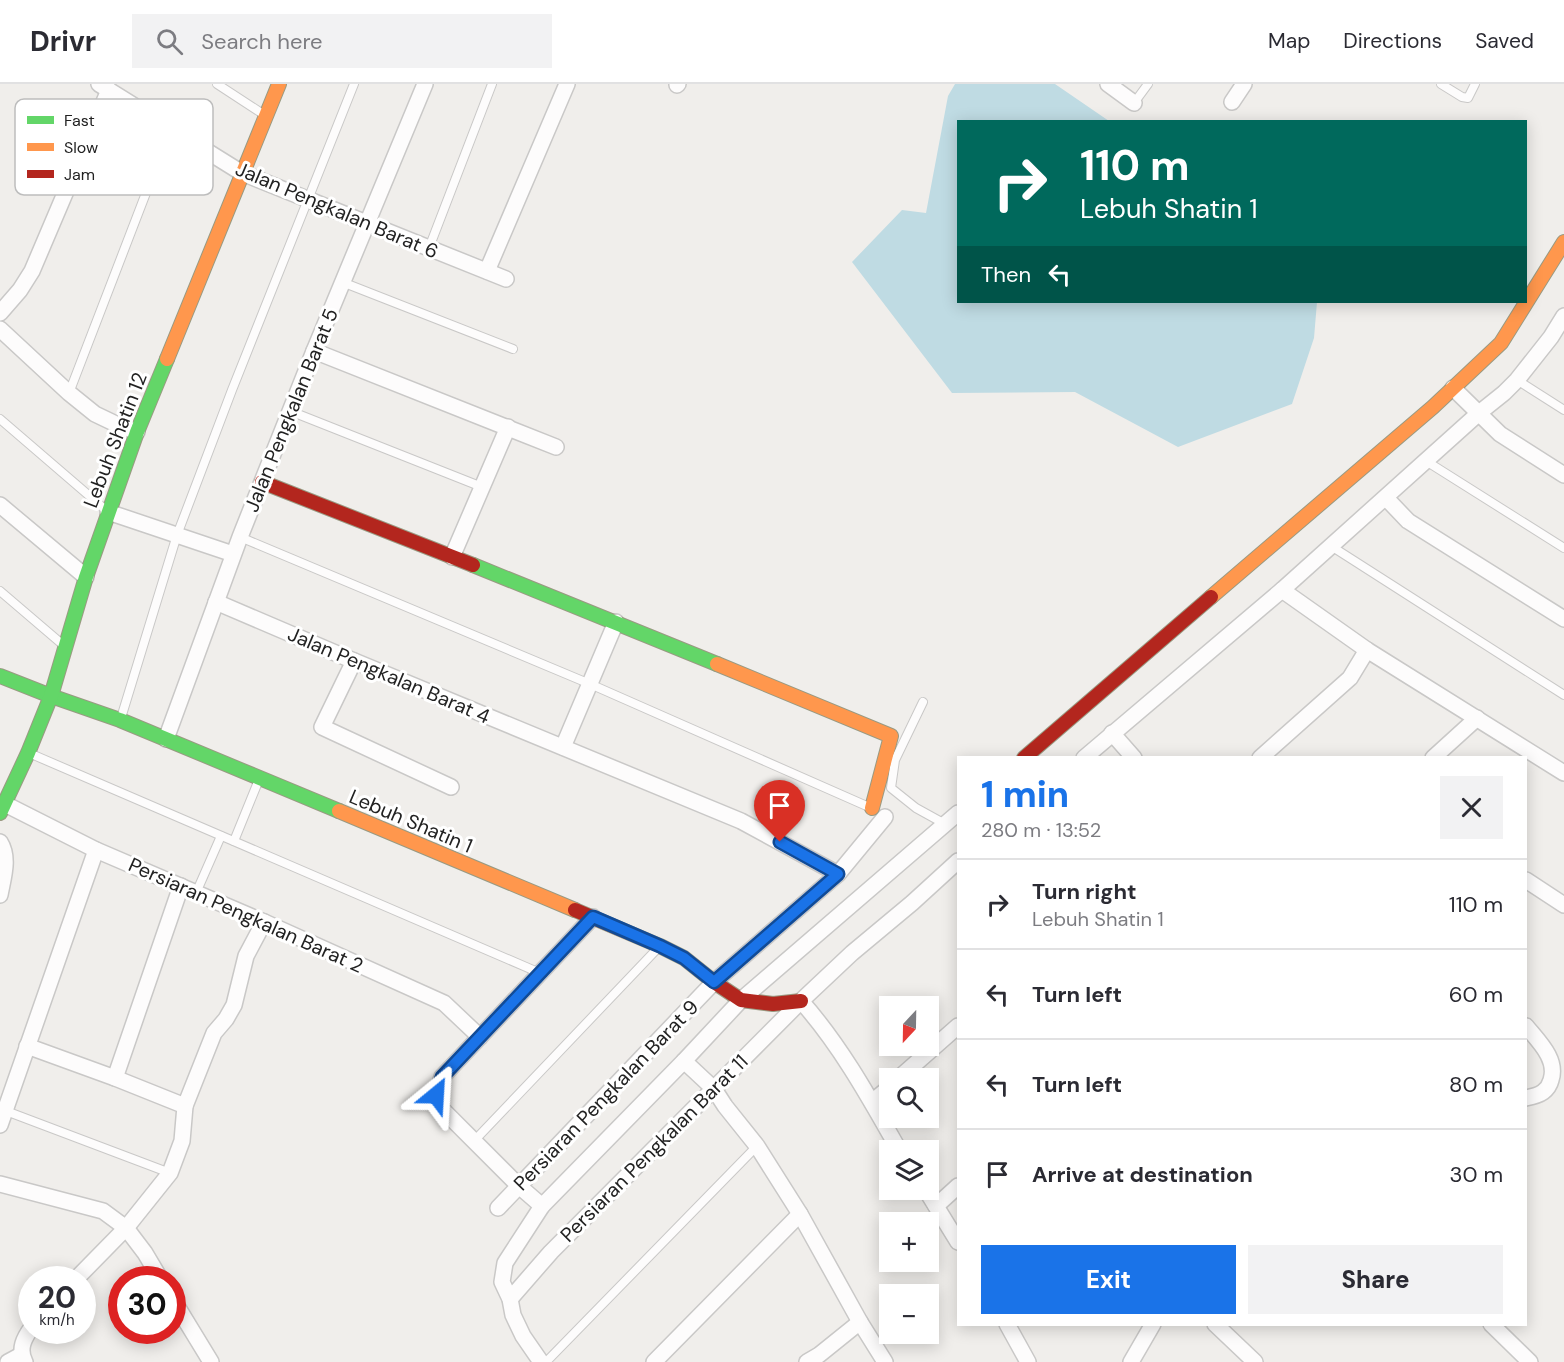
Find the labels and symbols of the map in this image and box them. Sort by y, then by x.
legend [15,99,213,195]
text: Fast [64,110,95,131]
text: Slow [64,137,98,158]
street label: Jalan Pengkalan Barat 6 [232,155,442,265]
text: Jam [64,164,95,185]
street label: Jalan Pengkalan Barat 5 [238,304,344,516]
street label: Lebuh Shatin 12 [77,369,153,511]
street label: Jalan Pengkalan Barat 4 [284,621,494,729]
pin [754,780,805,842]
street label: Lebuh Shatin 1 [345,783,477,859]
street label: Persiaran Pengkalan Barat 2 [125,851,367,979]
street label: Persiaran Pengkalan Barat 9 [508,994,704,1196]
north arrow [879,996,939,1056]
street label: Persiaran Pengkalan Barat 11 [555,1049,753,1247]
position arrow [404,1063,468,1127]
speed limit sign: 30 [108,1266,186,1344]

